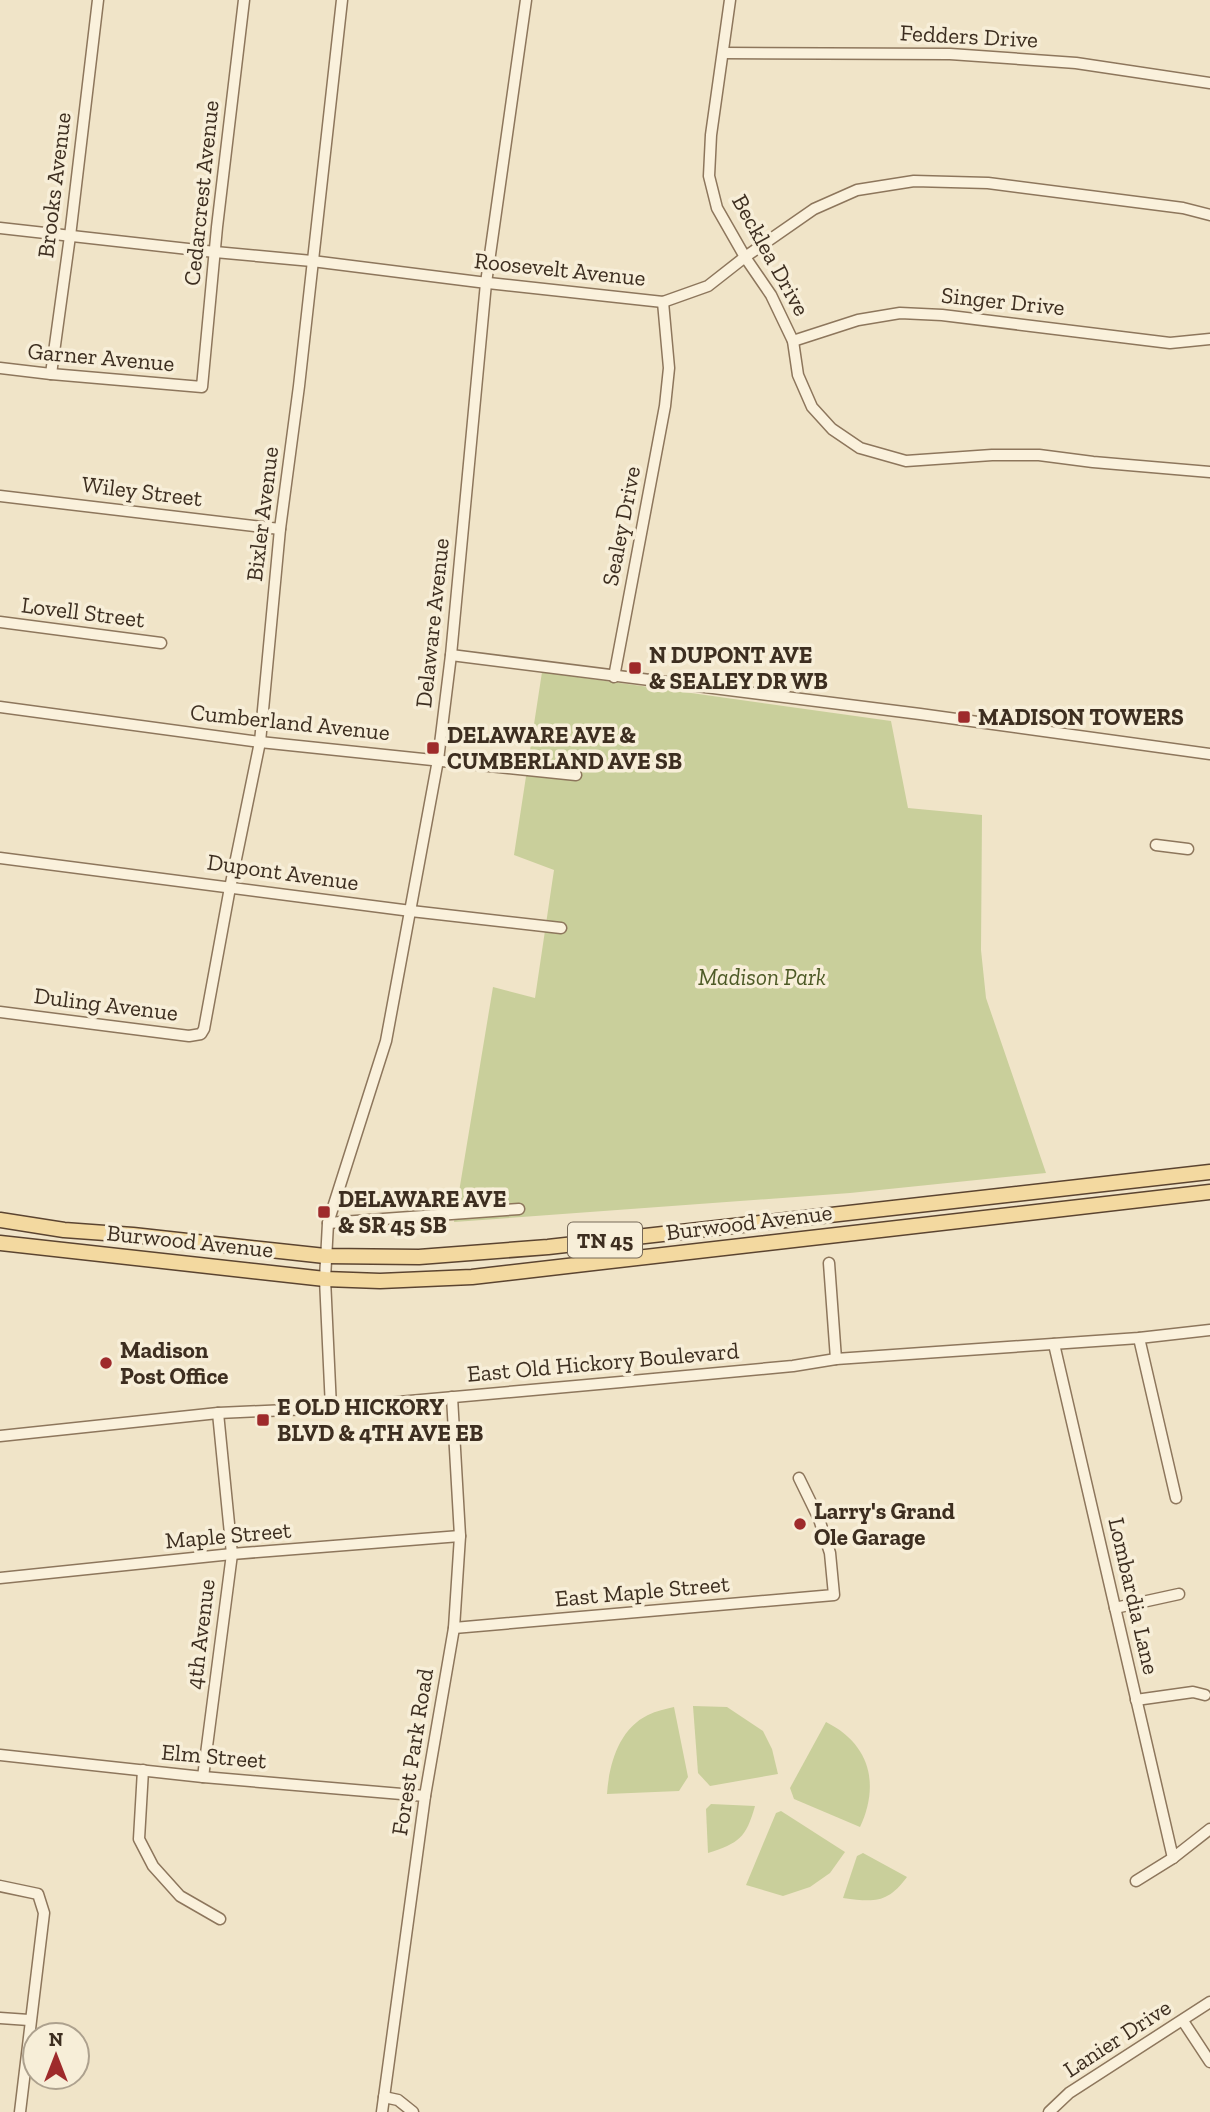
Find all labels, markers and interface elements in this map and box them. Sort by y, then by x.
street label: Fedders Drive [899,18,1039,54]
street label: Cedarcrest Avenue [177,99,225,287]
street label: Brooks Avenue [31,111,77,259]
street label: Becklea Drive [726,189,816,321]
street label: Roosevelt Avenue [473,246,647,292]
street label: Singer Drive [940,281,1066,321]
street label: Garner Avenue [26,337,176,377]
street label: Bixler Avenue [240,445,284,583]
street label: Sealey Drive [596,464,646,588]
street label: Wiley Street [80,470,204,512]
street label: Delaware Avenue [409,537,455,709]
street label: Lovell Street [20,591,147,634]
place label: N DUPONT AVE & SEALEY DR WB [649,641,828,695]
marker: N DUPONT AVE & SEALEY DR WB [627,660,643,676]
street label: Cumberland Avenue [189,698,391,746]
place label: MADISON TOWERS [978,703,1184,731]
marker: MADISON TOWERS [956,709,972,725]
place label: DELAWARE AVE & CUMBERLAND AVE SB [447,721,682,775]
marker: DELAWARE AVE & CUMBERLAND AVE SB [425,740,441,756]
street label: Dupont Avenue [205,848,361,896]
park label: Madison Park [698,963,826,991]
street label: Duling Avenue [32,981,180,1027]
place label: DELAWARE AVE & SR 45 SB [338,1185,506,1239]
street label: Burwood Avenue [664,1198,834,1246]
marker: DELAWARE AVE & SR 45 SB [316,1204,332,1220]
street label: Burwood Avenue [105,1218,275,1264]
road number: TN 45 [568,1222,642,1258]
place label: Madison Post Office [120,1336,228,1390]
street label: East Old Hickory Boulevard [466,1336,741,1388]
marker: Madison Post Office [98,1355,114,1371]
place label: E OLD HICKORY BLVD & 4TH AVE EB [277,1393,483,1447]
marker: E OLD HICKORY BLVD & 4TH AVE EB [255,1412,271,1428]
place label: Larry's Grand Ole Garage [814,1497,955,1551]
street label: Maple Street [164,1515,293,1554]
street label: Lombardia Lane [1102,1515,1166,1677]
marker: Larry's Grand Ole Garage [792,1516,808,1532]
street label: East Maple Street [554,1569,731,1613]
street label: 4th Avenue [179,1577,221,1691]
street label: Forest Park Road [385,1666,439,1838]
street label: Elm Street [160,1737,268,1775]
street label: Lanier Drive [1058,1993,1176,2083]
north arrow [21,2021,91,2091]
text: N [49,2028,63,2051]

